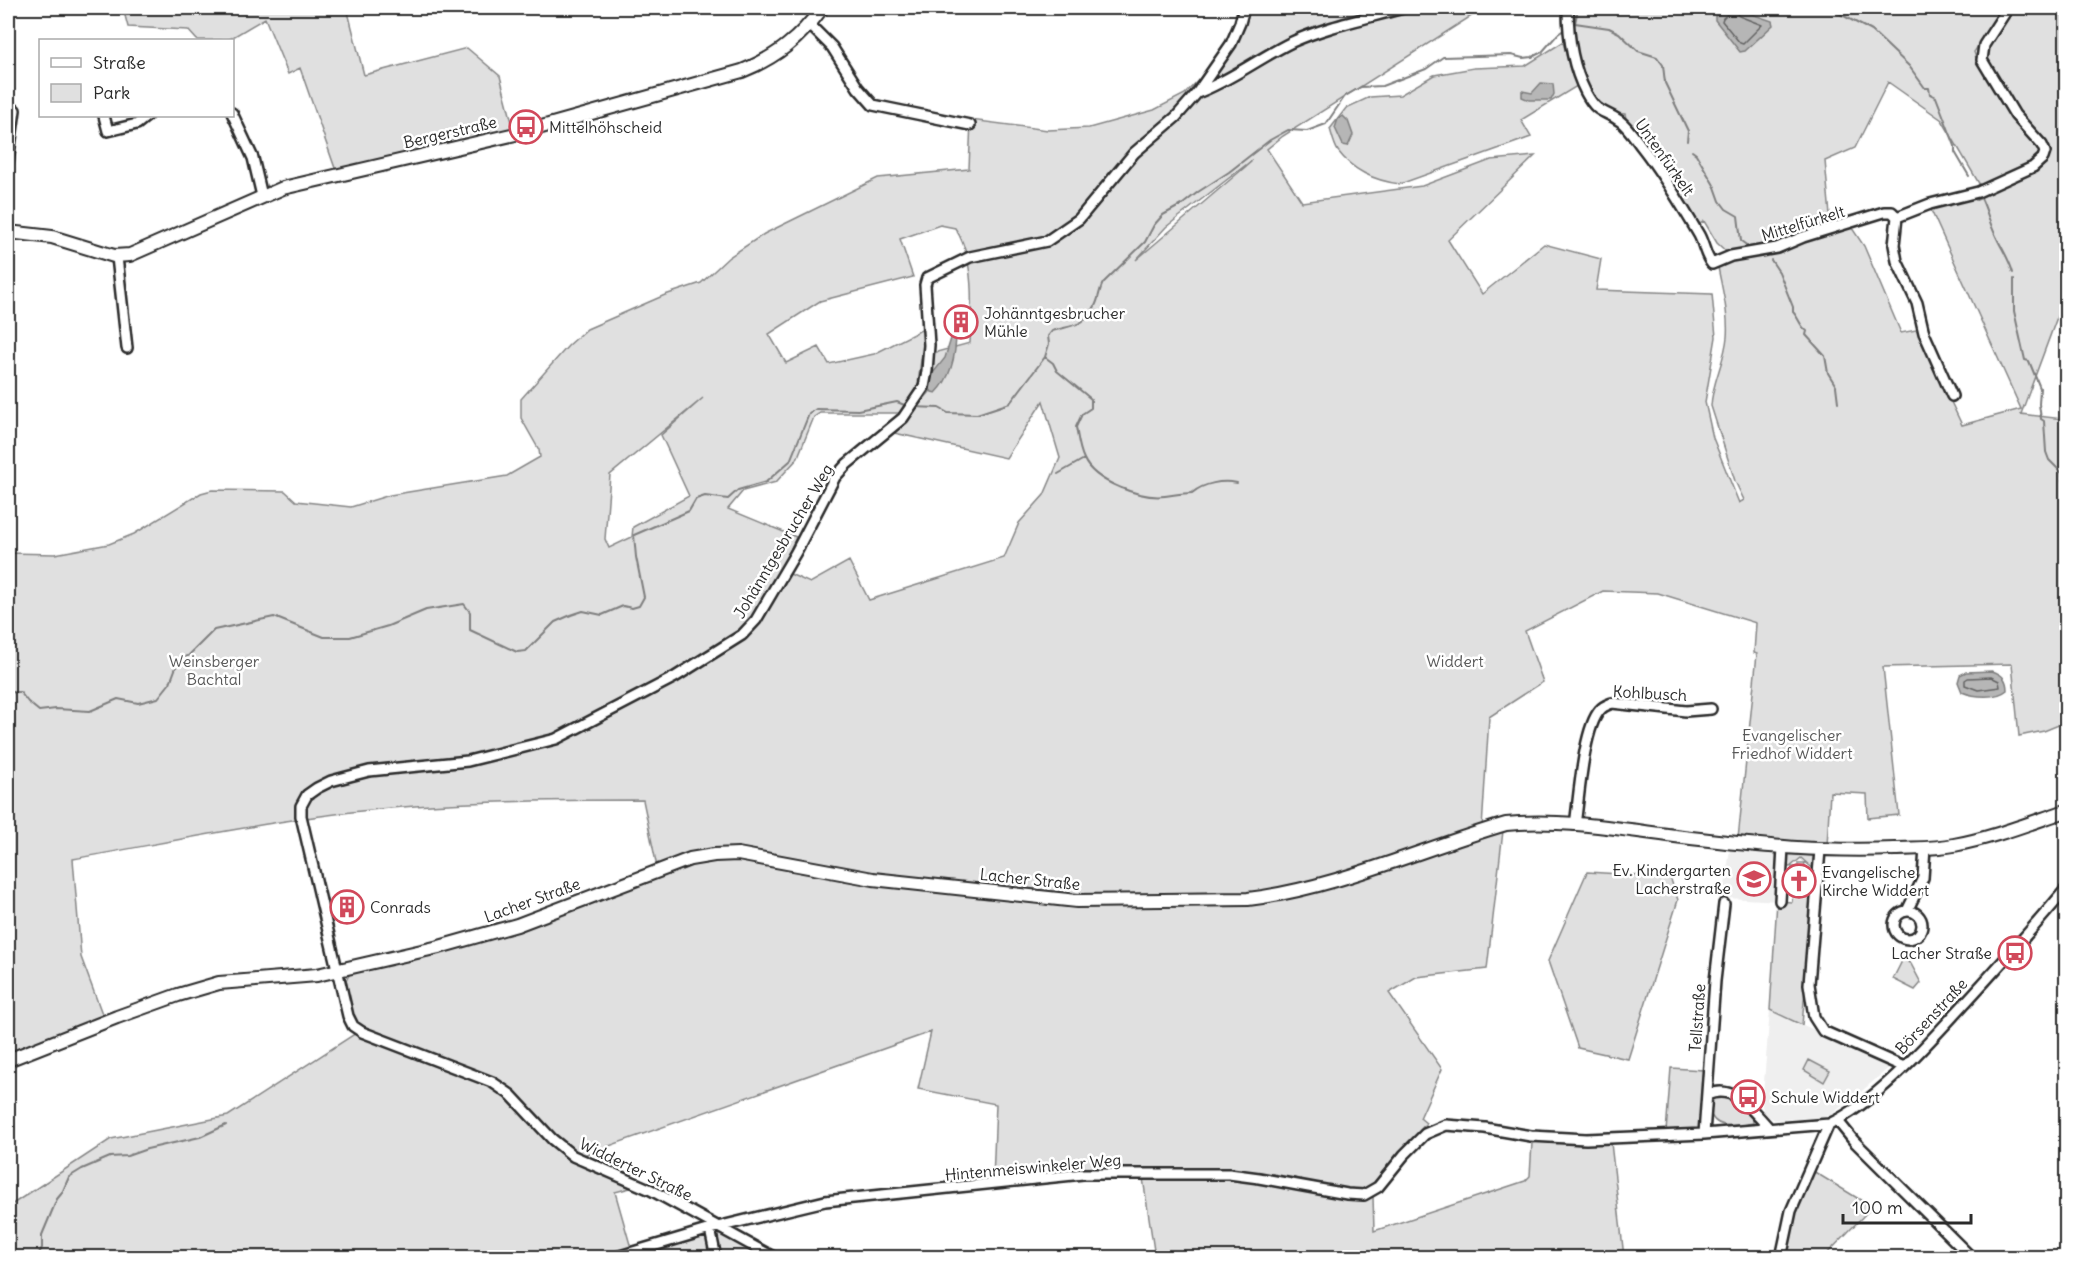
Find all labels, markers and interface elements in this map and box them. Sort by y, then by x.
legend [39,39,234,117]
text: Straße [93,51,146,74]
text: Park [93,81,130,104]
bus stop icon: Mittelhöhscheid [508,109,544,145]
street label: Bergerstraße [401,112,499,152]
street label: Untenfürkelt [1631,115,1699,200]
place label: Mittelhöhscheid [549,117,662,137]
street label: Mittelfürkelt [1759,201,1848,245]
place label: Johänntgesbrucher Mühle [984,303,1126,341]
building icon: Johänntgesbrucher Mühle [943,304,979,340]
street label: Johänntgesbrucher Weg [729,460,837,622]
park label: Weinsberger Bachtal [169,651,260,689]
park label: Widdert [1426,651,1484,671]
street label: Kohlbusch [1612,681,1688,705]
park label: Evangelischer Friedhof Widdert [1731,725,1853,763]
place label: Ev. Kindergarten Lacherstraße [1613,860,1731,898]
school or university icon: Ev. Kindergarten Lacherstraße [1736,861,1772,897]
place label: Evangelische Kirche Widdert [1822,862,1930,900]
church icon: Evangelische Kirche Widdert [1781,863,1817,899]
street label: Lacher Straße [979,864,1081,894]
street label: Lacher Straße [481,873,583,927]
building icon: Conrads [329,889,365,925]
place label: Conrads [370,897,431,917]
bus stop icon: Lacher Straße [1997,935,2033,971]
place label: Lacher Straße [1891,943,1992,963]
street label: Börsenstraße [1891,974,1971,1058]
street label: Tellstraße [1685,983,1709,1053]
bus stop icon: Schule Widdert [1730,1079,1766,1115]
place label: Schule Widdert [1771,1087,1881,1107]
street label: Widderter Straße [576,1133,696,1205]
street label: Hintenmeiswinkeler Weg [944,1149,1122,1185]
scale bar [1843,1187,1970,1225]
text: 100 m [1852,1196,1903,1219]

